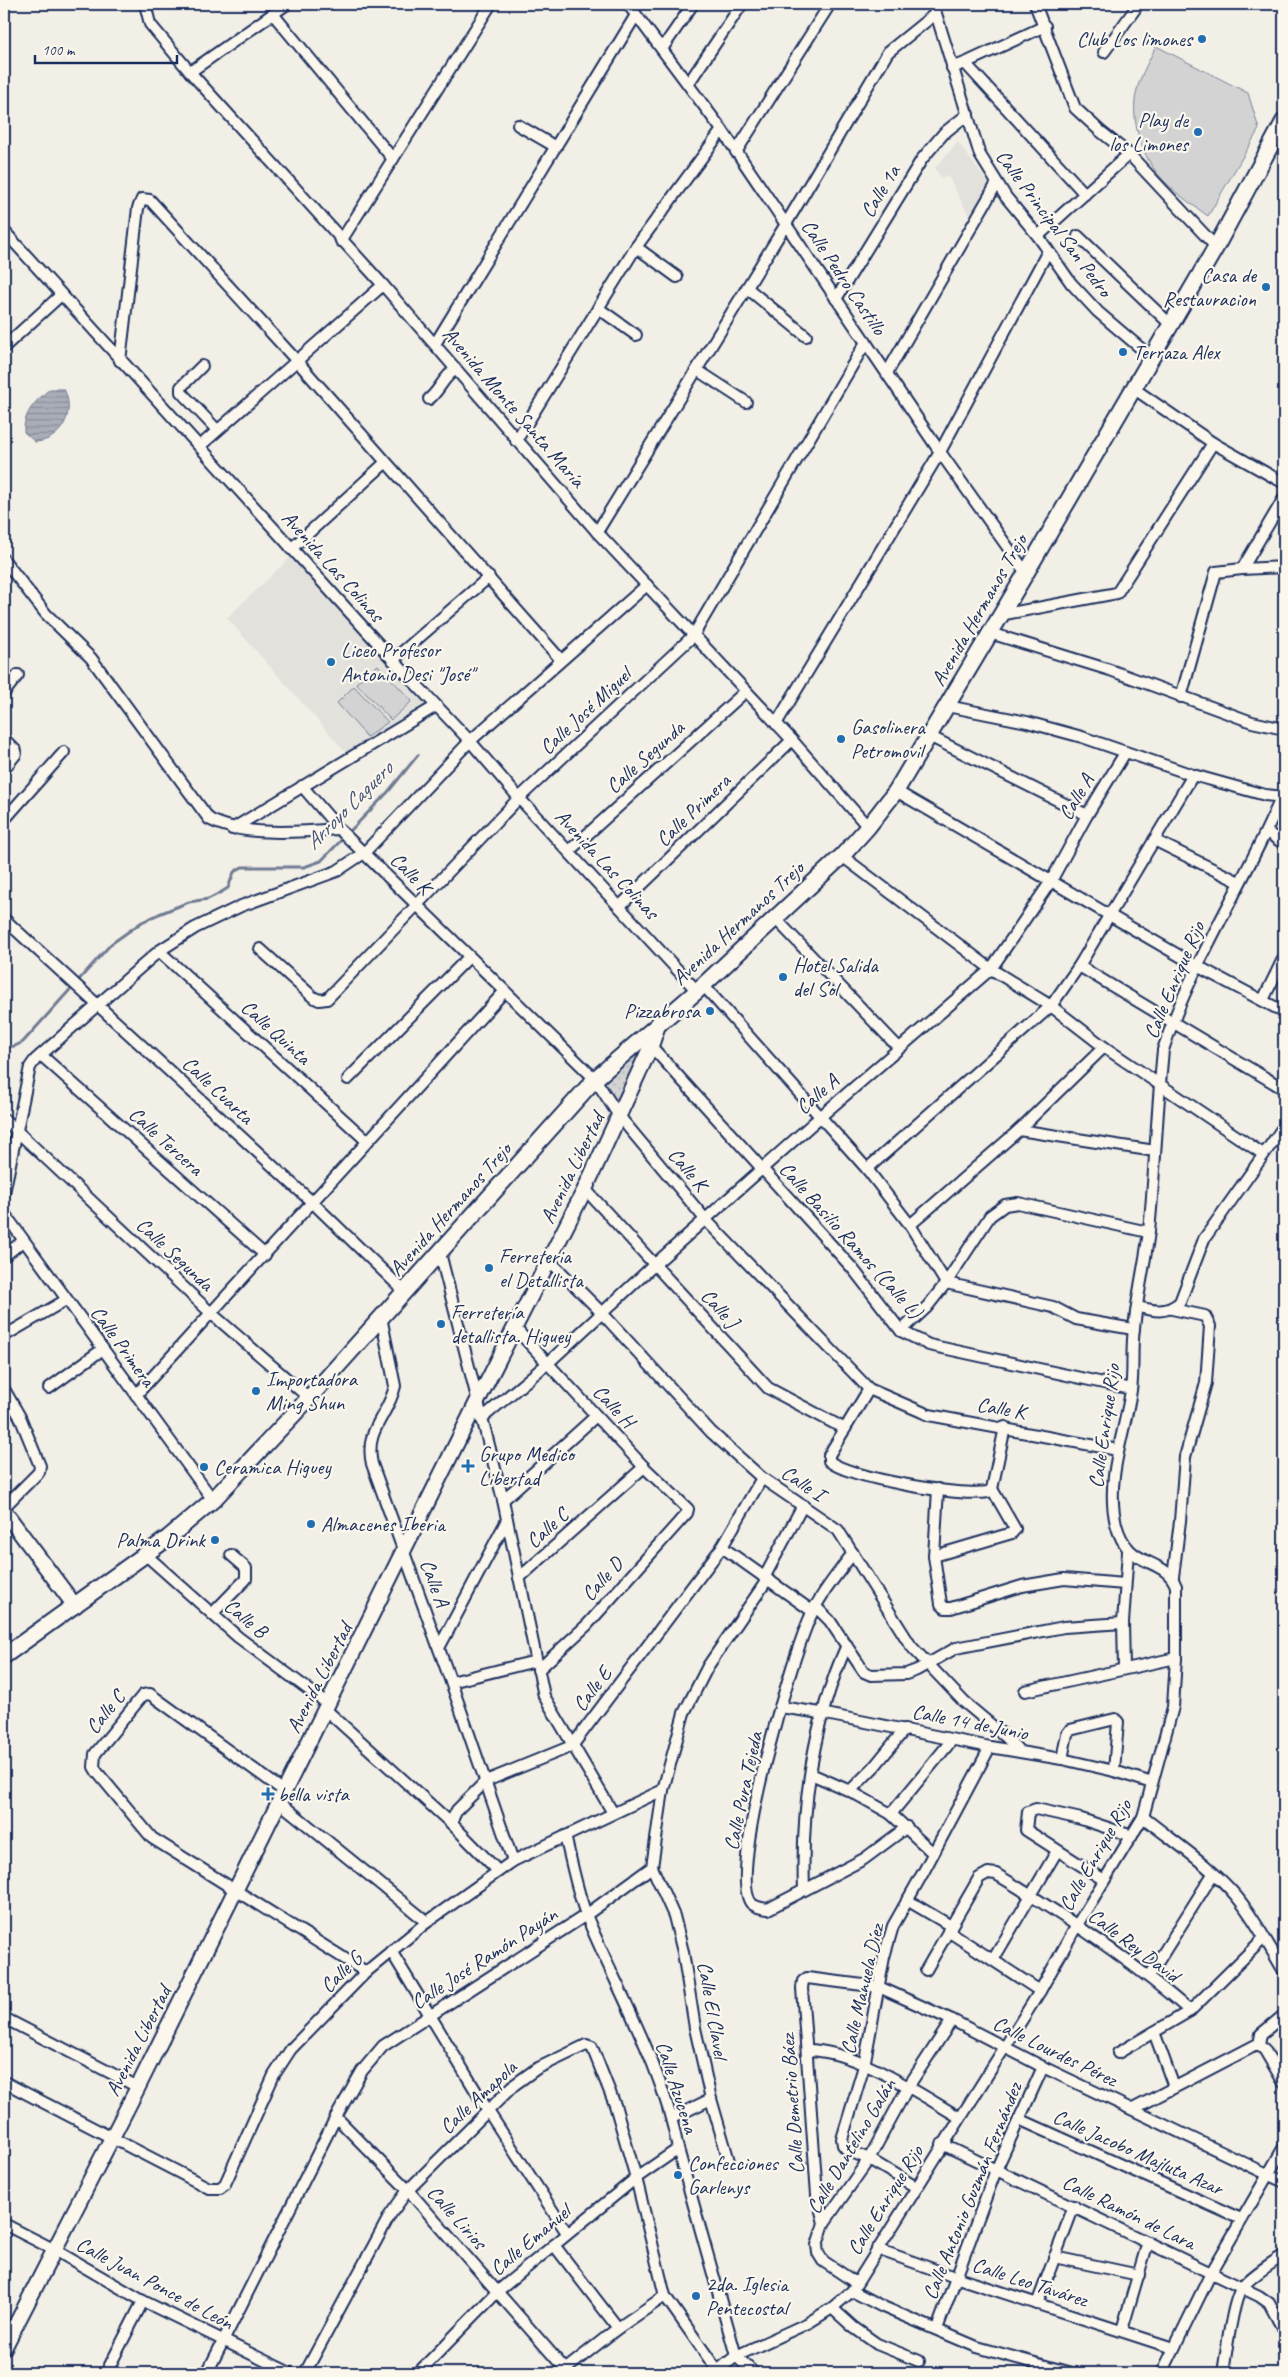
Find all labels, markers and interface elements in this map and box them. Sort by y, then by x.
place label: Club Los limones [1077,26,1194,52]
scale bar [35,32,178,64]
marker: Club Los limones [1196,33,1208,45]
text: 100 m [42,41,76,60]
place label: Play de los Limones [1109,107,1190,157]
marker: Play de los Limones [1192,126,1204,138]
street label: Calle Principal San Pedro [990,144,1119,304]
street label: Calle 1a [854,158,907,222]
street label: Calle Pedro Castillo [796,214,893,341]
place label: Casa de Restauracion [1163,262,1257,312]
marker: Casa de Restauracion [1260,281,1272,293]
street label: Avenida Monte Santa María [437,321,592,494]
place label: Terraza Alex [1133,339,1221,365]
marker: Terraza Alex [1117,346,1129,358]
street label: Avenida Las Colinas [276,505,391,628]
street label: Avenida Hermanos Trejo [925,527,1034,690]
place label: Liceo Profesor Antonio Desi "José" [341,637,478,687]
marker: Liceo Profesor Antonio Desi "José" [325,656,337,668]
street label: Calle José Miguel [534,660,639,760]
street label: Calle Segunda [600,714,691,799]
place label: Gasolinera Petromovil [851,714,926,764]
marker: Gasolinera Petromovil [835,733,847,745]
water label: Arroyo Caguero [299,753,401,856]
street label: Calle Primera [650,767,737,852]
street label: Calle A [1052,768,1100,825]
street label: Avenida Las Colinas [550,804,666,926]
street label: Calle K [385,847,440,902]
street label: Avenida Hermanos Trejo [667,853,811,991]
street label: Calle Enrique Rijo [1138,916,1211,1042]
place label: Hotel Salida del Sol [793,952,879,1002]
marker: Hotel Salida del Sol [777,971,789,983]
street label: Calle Quinta [236,994,317,1071]
place label: Pizzabrosa [624,998,702,1024]
marker: Pizzabrosa [704,1005,716,1017]
street label: Calle Cuarta [177,1050,260,1131]
street label: Calle A [790,1067,845,1120]
street label: Calle Tercera [123,1101,210,1182]
street label: Avenida Libertad [534,1105,612,1228]
street label: Avenida Hermanos Trejo [383,1135,519,1281]
street label: Calle K [662,1142,716,1199]
street label: Calle Basilio Ramos (Calle L) [774,1156,929,1325]
street label: Calle Segunda [131,1212,220,1297]
place label: Ferreteria el Detallista [499,1243,584,1293]
marker: Ferreteria el Detallista [483,1262,495,1274]
street label: Calle J [695,1283,747,1336]
place label: Ferretería detallista. Higuey [451,1299,572,1349]
street label: Calle Primera [85,1300,162,1393]
marker: Ferretería detallista. Higuey [435,1318,447,1330]
street label: Calle Enrique Rijo [1082,1361,1126,1490]
place label: Importadora Ming Shun [266,1366,359,1416]
street label: Calle H [587,1379,643,1435]
marker: Importadora Ming Shun [250,1385,262,1397]
street label: Calle K [975,1391,1031,1426]
place label: Grupo Medico Libertad [479,1441,577,1491]
place label: Ceramica Higuey [214,1454,332,1480]
marker: Grupo Medico Libertad [461,1459,475,1473]
street label: Calle I [776,1459,833,1509]
marker: Ceramica Higuey [198,1461,210,1473]
street label: Calle C [520,1500,576,1554]
place label: Almacenes Iberia [321,1511,447,1537]
marker: Almacenes Iberia [305,1518,317,1530]
place label: Palma Drink [116,1527,206,1553]
marker: Palma Drink [209,1534,221,1546]
street label: Calle D [576,1550,630,1606]
street label: Calle A [414,1556,456,1612]
street label: Calle B [219,1592,275,1645]
street label: Avenida Libertad [280,1615,360,1737]
street label: Calle E [567,1659,619,1716]
street label: Calle C [80,1683,132,1739]
street label: Calle 14 de Junio [910,1698,1032,1746]
street label: Calle Pura Tejeda [718,1728,769,1853]
place label: bella vista [278,1781,351,1807]
marker: bella vista [262,1788,274,1800]
street label: Calle Enrique Rijo [1053,1793,1138,1915]
street label: Calle José Ramón Payán [406,1901,562,2015]
street label: Calle Rey David [1083,1902,1188,1990]
street label: Calle Manuela Díez [834,1919,890,2057]
street label: Calle G [315,1944,369,1998]
street label: Calle El Clavel [692,1960,735,2064]
street label: Avenida Libertad [99,1978,179,2100]
street label: Calle Lourdes Pérez [989,2010,1123,2093]
street label: Calle Demetrio Báez [774,2031,810,2175]
street label: Calle Azucena [650,2038,705,2138]
street label: Calle Amapola [434,2054,523,2139]
street label: Calle Dantelino Galán [800,2073,902,2218]
street label: Calle Antonio Guzmán Fernández [917,2077,1028,2303]
street label: Calle Jacobo Majluta Azar [1049,2103,1228,2202]
street label: Calle Enrique Rijo [841,2139,930,2260]
place label: Confecciones Garlenys [688,2150,780,2200]
marker: Confecciones Garlenys [672,2169,684,2181]
street label: Calle Ramón de Lara [1058,2169,1202,2256]
street label: Calle Lirios [422,2180,494,2256]
street label: Calle Emanuel [485,2197,578,2281]
street label: Calle Juan Ponce de León [72,2231,238,2336]
street label: Calle Leo Tavárez [969,2251,1093,2314]
place label: 2da. Iglesia Pentecostal [706,2271,791,2321]
marker: 2da. Iglesia Pentecostal [690,2290,702,2302]

